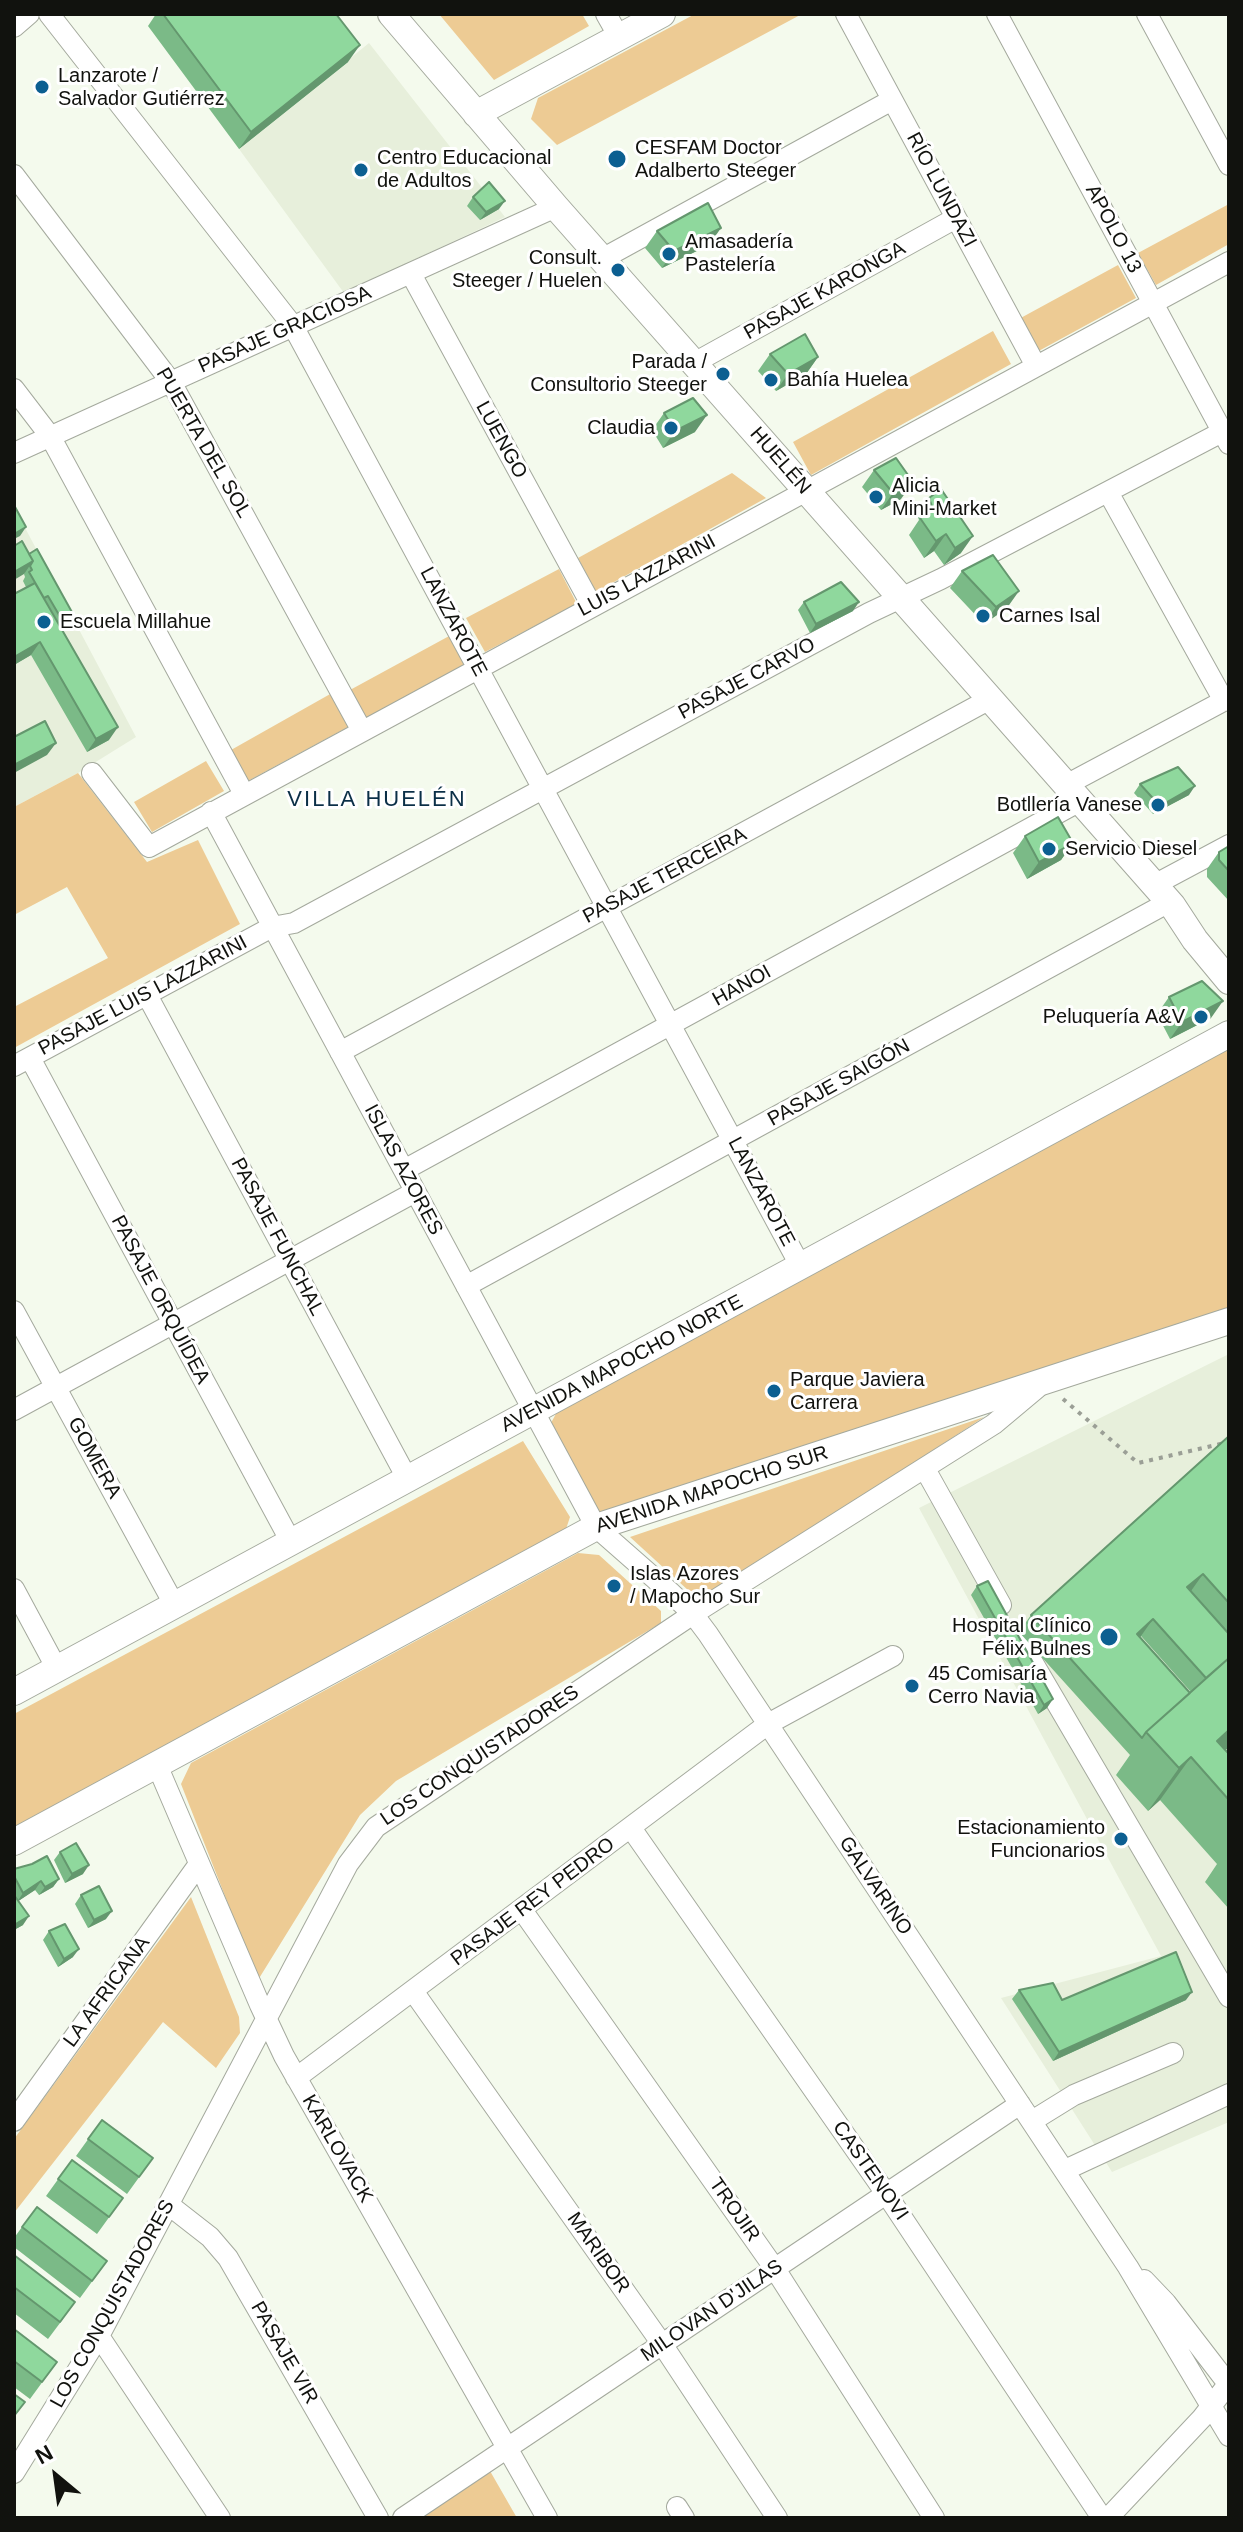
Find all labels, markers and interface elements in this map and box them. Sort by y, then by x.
place label: Lanzarote / Salvador Gutiérrez [58,64,225,111]
marker: Lanzarote / Salvador Gutiérrez [33,78,51,96]
street label: RÍO LUNDAZI [901,128,981,252]
place label: CESFAM Doctor Adalberto Steeger [635,136,796,183]
place label: Centro Educacional de Adultos [377,146,552,193]
marker: CESFAM Doctor Adalberto Steeger [606,148,628,170]
marker: Centro Educacional de Adultos [352,161,370,179]
street label: APOLO 13 [1080,181,1146,277]
place label: Amasadería Pastelería [685,230,793,277]
street label: PASAJE KARONGA [740,237,910,345]
marker: Amasadería Pastelería [660,245,678,263]
place label: Consult. Steeger / Huelen [452,246,602,293]
marker: Consult. Steeger / Huelen [609,261,627,279]
street label: PASAJE GRACIOSA [195,281,375,379]
place label: Parada / Consultorio Steeger [530,350,707,397]
street label: PUERTA DEL SOL [150,364,256,522]
marker: Parada / Consultorio Steeger [714,365,732,383]
place label: Bahía Huelea [787,368,908,392]
marker: Bahía Huelea [762,371,780,389]
street label: LUENGO [470,397,532,483]
place label: Claudia [587,416,655,440]
marker: Claudia [662,419,680,437]
street label: HUELÉN [744,423,816,499]
place label: Alicia Mini-Market [892,474,996,521]
marker: Alicia Mini-Market [867,488,885,506]
street label: LUIS LAZZARINI [574,530,720,622]
street label: LANZAROTE [414,563,492,681]
place label: Carnes Isal [999,604,1100,628]
marker: Carnes Isal [974,607,992,625]
place label: Escuela Millahue [60,610,211,634]
marker: Escuela Millahue [35,613,53,631]
street label: PASAJE CARVO [674,633,820,725]
district label: VILLA HUELÉN [287,787,467,813]
place label: Botllería Vanese [997,793,1142,817]
marker: Botllería Vanese [1149,796,1167,814]
street label: PASAJE TERCEIRA [579,823,751,929]
place label: Servicio Diesel [1065,837,1197,861]
marker: Servicio Diesel [1040,840,1058,858]
street label: PASAJE LUIS LAZZARINI [34,931,252,1061]
street label: HANOI [708,960,776,1012]
place label: Peluquería A&V [1043,1005,1185,1029]
marker: Peluquería A&V [1192,1008,1210,1026]
street label: PASAJE SAIGÓN [764,1034,914,1132]
street label: ISLAS AZORES [358,1101,448,1239]
street label: LANZAROTE [722,1133,800,1251]
street label: PASAJE FUNCHAL [225,1154,329,1320]
street label: PASAJE ORQUÍDEA [105,1212,215,1388]
street label: AVENIDA MAPOCHO NORTE [497,1290,747,1438]
place label: Parque Javiera Carrera [790,1368,925,1415]
marker: Parque Javiera Carrera [765,1382,783,1400]
street label: GOMERA [62,1413,126,1503]
street label: AVENIDA MAPOCHO SUR [593,1441,831,1539]
place label: Islas Azores / Mapocho Sur [630,1562,760,1609]
marker: Islas Azores / Mapocho Sur [605,1577,623,1595]
place label: Hospital Clínico Félix Bulnes [952,1614,1091,1661]
marker: Hospital Clínico Félix Bulnes [1098,1626,1120,1648]
place label: 45 Comisaría Cerro Navia [928,1662,1047,1709]
marker: 45 Comisaría Cerro Navia [903,1677,921,1695]
street label: LOS CONQUISTADORES [376,1681,584,1831]
place label: Estacionamiento Funcionarios [957,1816,1105,1863]
marker: Estacionamiento Funcionarios [1112,1830,1130,1848]
street label: GALVARINO [833,1832,917,1940]
street label: PASAJE REY PEDRO [446,1833,620,1971]
street label: LA AFRICANA [59,1932,155,2052]
street label: KARLOVACK [296,2091,378,2207]
street label: CASTENOVI [827,2117,913,2225]
street label: TROJIR [703,2174,765,2246]
street label: LOS CONQUISTADORES [46,2196,180,2412]
street label: MARIBOR [561,2208,635,2298]
street label: MILOVAN D'JILAS [637,2255,787,2367]
street label: PASAJE VIR [245,2298,323,2408]
north arrow [16,2436,96,2516]
text: N [31,2440,57,2469]

